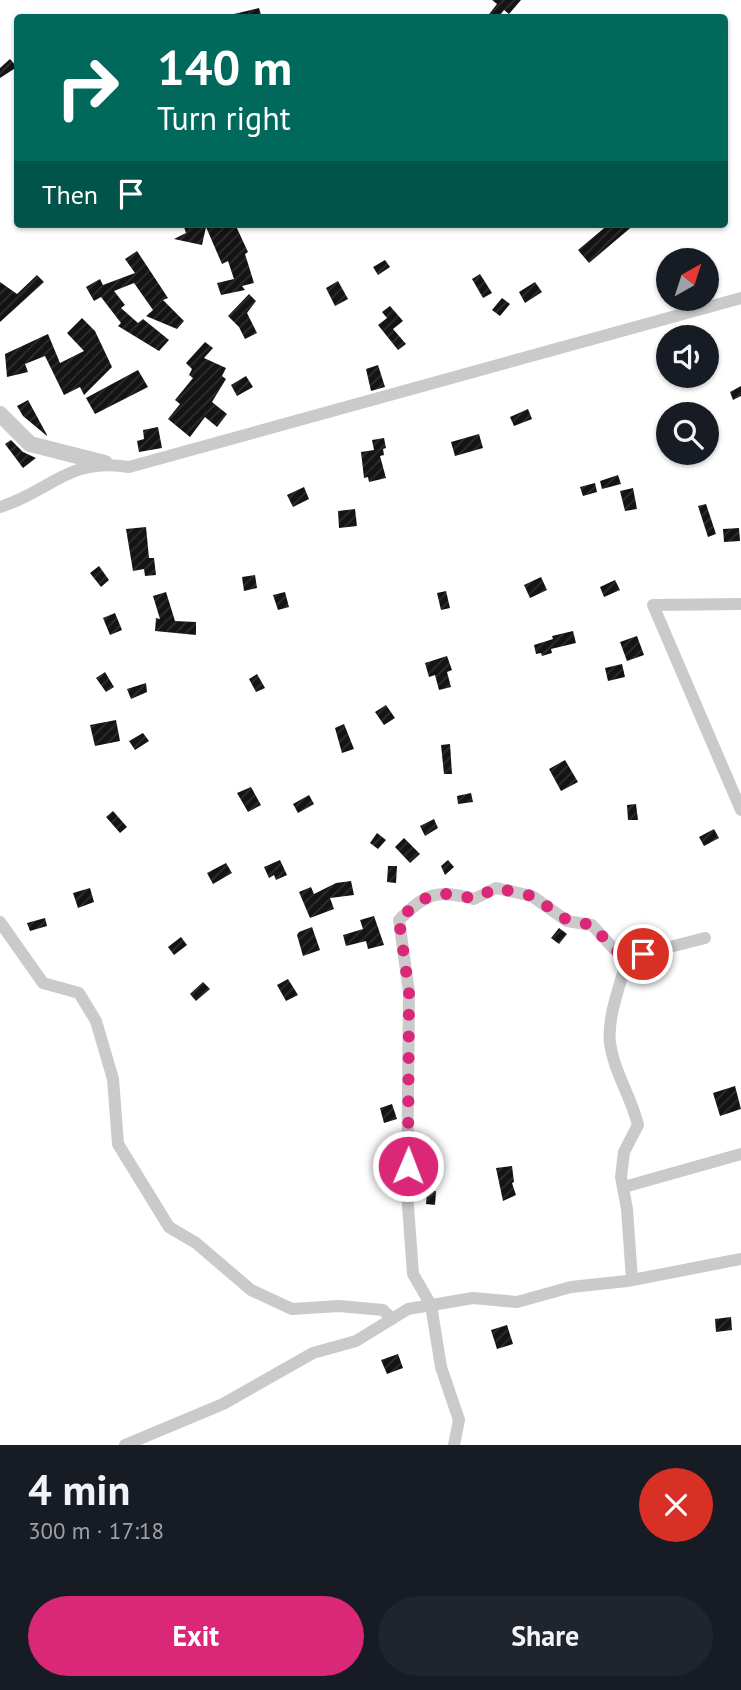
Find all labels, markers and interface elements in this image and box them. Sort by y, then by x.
text: 140 m [157,35,292,99]
icon: right [42,42,133,133]
text: Turn right [157,97,291,139]
icon: arrive [112,175,150,213]
text: Then [42,178,98,211]
north arrow [656,248,719,312]
map controls [656,248,719,465]
button: sound [656,325,719,388]
button: search [656,402,719,465]
pin [613,924,673,984]
icon: arrive [624,935,662,973]
position arrow [371,1129,445,1203]
text: 4 min [28,1462,130,1517]
button: close [639,1468,713,1542]
text: 300 m · 17:18 [28,1516,164,1545]
button: Exit [28,1596,364,1676]
button: Share [378,1596,713,1676]

